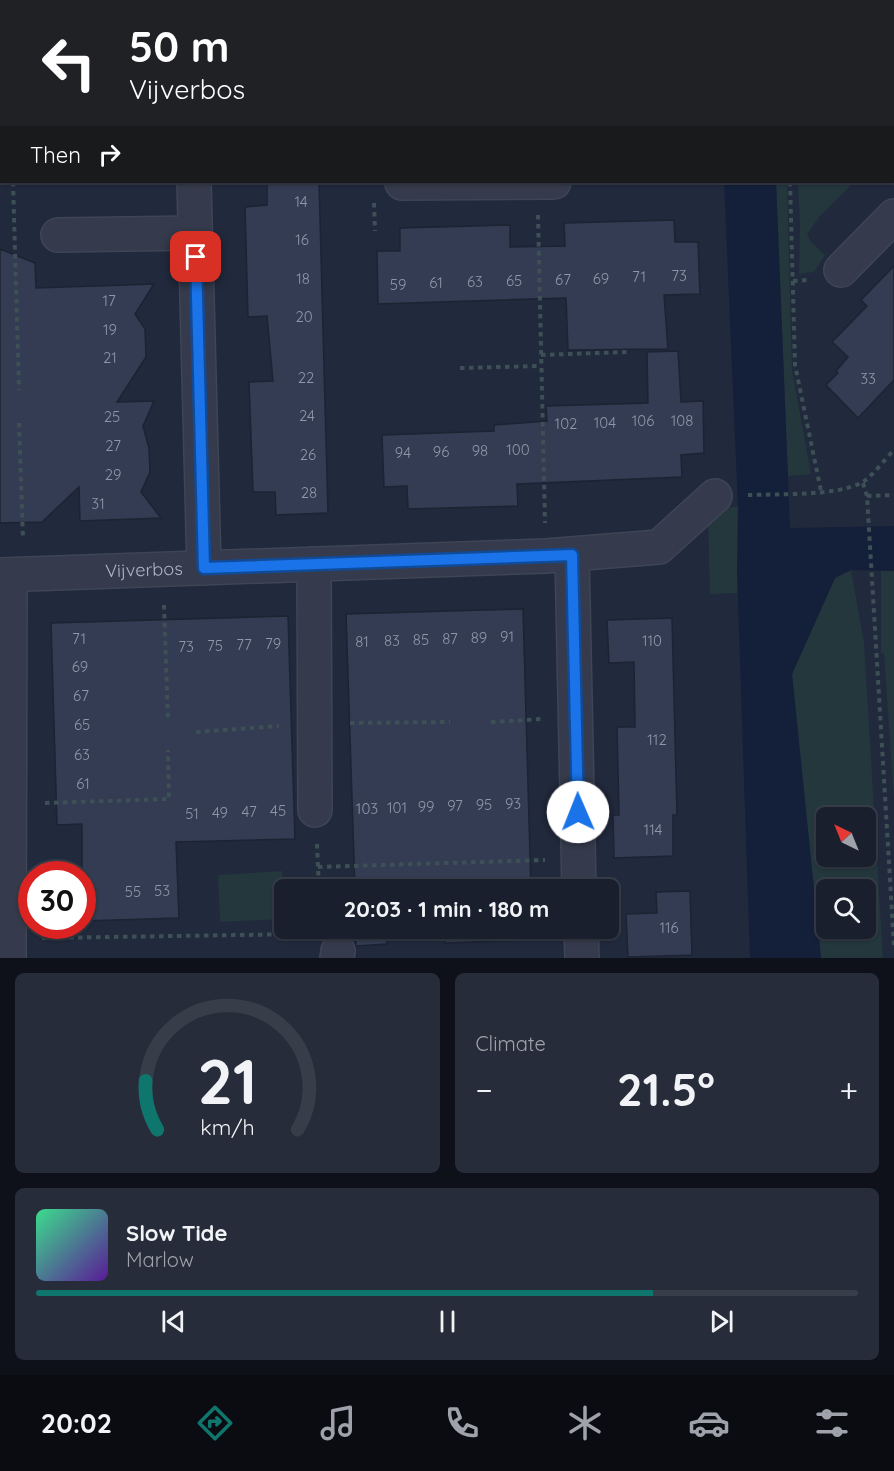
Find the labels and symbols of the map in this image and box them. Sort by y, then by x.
house number: 14 [294,192,308,211]
house number: 16 [295,230,309,249]
pin [170,231,221,282]
house number: 73 [671,266,687,285]
house number: 71 [632,267,646,286]
house number: 18 [296,269,310,288]
house number: 69 [593,269,609,288]
house number: 67 [555,270,571,289]
house number: 65 [506,271,522,290]
house number: 63 [467,272,483,291]
house number: 61 [429,273,443,292]
house number: 59 [390,275,406,294]
house number: 17 [102,291,116,310]
house number: 20 [295,307,313,326]
house number: 19 [103,320,117,339]
house number: 21 [103,348,117,367]
house number: 22 [298,368,314,387]
house number: 33 [860,369,876,388]
house number: 24 [299,406,315,425]
house number: 25 [104,407,120,426]
house number: 106 [632,411,654,430]
house number: 108 [671,411,693,430]
house number: 104 [594,413,616,432]
house number: 102 [555,414,577,433]
house number: 27 [105,436,121,455]
house number: 100 [506,440,530,459]
house number: 98 [472,441,488,460]
house number: 96 [433,442,449,461]
house number: 94 [395,443,411,462]
house number: 26 [300,445,316,464]
house number: 29 [105,465,121,484]
house number: 28 [301,483,317,502]
house number: 31 [91,494,105,513]
street label: Vijverbos [105,557,183,582]
house number: 91 [500,627,514,646]
house number: 89 [471,628,487,647]
house number: 71 [72,629,86,648]
house number: 87 [442,629,458,648]
house number: 85 [413,630,429,649]
house number: 83 [384,631,400,650]
house number: 110 [642,631,662,650]
house number: 81 [355,632,369,651]
house number: 79 [265,634,281,653]
house number: 77 [236,635,252,654]
house number: 75 [207,636,223,655]
house number: 73 [178,637,194,656]
house number: 69 [72,657,88,676]
house number: 67 [73,686,89,705]
house number: 65 [74,715,90,734]
house number: 112 [647,730,667,749]
house number: 63 [74,745,90,764]
house number: 61 [76,774,90,793]
position arrow [546,780,610,844]
house number: 93 [505,794,521,813]
house number: 95 [476,795,492,814]
house number: 97 [447,796,463,815]
house number: 99 [418,797,434,816]
house number: 101 [387,798,407,817]
house number: 103 [356,799,378,818]
house number: 45 [270,801,286,820]
house number: 47 [241,802,257,821]
house number: 49 [212,803,228,822]
house number: 51 [185,804,199,823]
north arrow [816,807,876,867]
house number: 114 [644,820,662,839]
speed limit sign: 30 [18,861,96,939]
house number: 53 [154,881,170,900]
house number: 55 [125,882,141,901]
house number: 116 [659,918,679,937]

